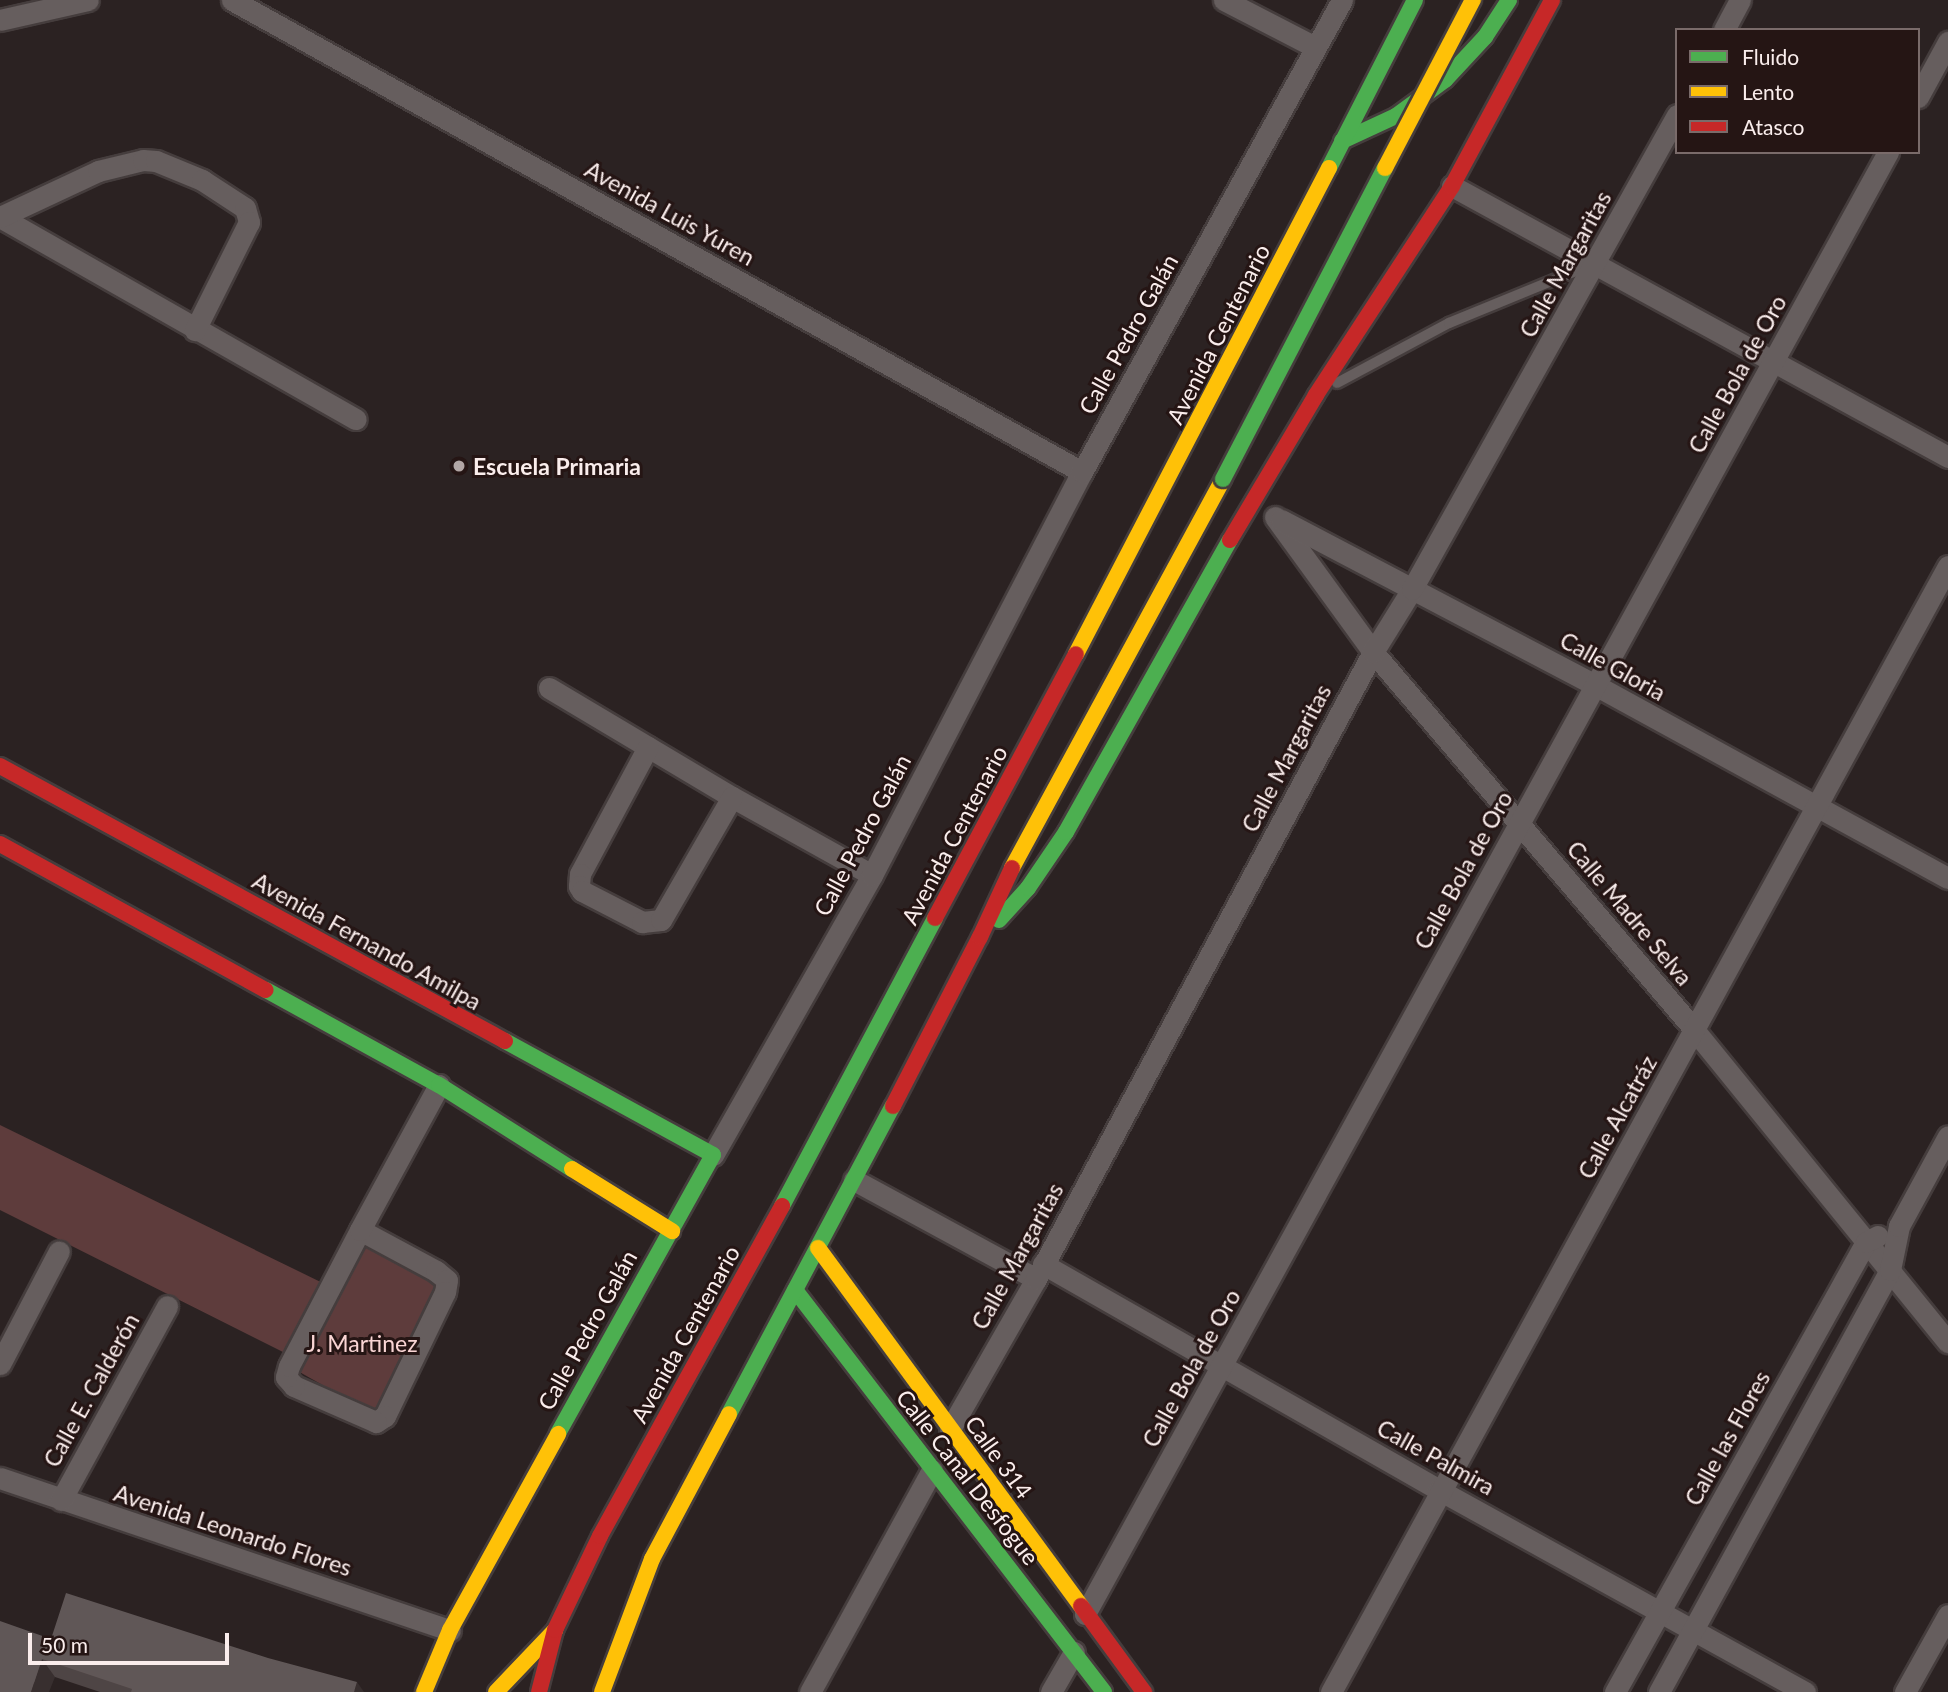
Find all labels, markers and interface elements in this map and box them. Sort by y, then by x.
legend [1675,28,1920,154]
text: Fluido [1742,44,1799,69]
text: Lento [1742,79,1794,104]
text: Atasco [1742,114,1804,139]
street label: Avenida Luis Yuren [580,155,760,271]
street label: Calle Margaritas [1513,186,1617,342]
street label: Avenida Centenario [1161,239,1275,429]
street label: Calle Pedro Galán [1073,249,1183,419]
street label: Calle Bola de Oro [1682,290,1792,458]
place label: Escuela Primaria [473,452,641,480]
marker: Escuela Primaria [451,458,467,474]
street label: Calle Gloria [1556,626,1670,706]
street label: Calle Margaritas [1236,679,1336,837]
street label: Avenida Centenario [895,741,1013,929]
street label: Calle Pedro Galán [808,750,916,920]
street label: Calle Bola de Oro [1408,786,1518,954]
street label: Calle Madre Selva [1562,835,1698,991]
street label: Avenida Fernando Amilpa [247,866,487,1016]
street label: Calle Alcatráz [1572,1050,1662,1184]
street label: Calle Margaritas [965,1178,1069,1334]
street label: Avenida Centenario [625,1241,745,1427]
street label: Calle Pedro Galán [532,1245,642,1415]
street label: Calle Bola de Oro [1136,1284,1246,1452]
street label: Calle E. Calderón [37,1308,145,1472]
park label: J. Martinez [306,1329,418,1357]
street label: Calle las Flores [1679,1366,1775,1510]
street label: Calle Canal Desfogue [891,1384,1045,1570]
street label: Calle 314 [960,1410,1038,1504]
street label: Calle Palmira [1372,1413,1500,1501]
street label: Avenida Leonardo Flores [111,1479,355,1581]
scale bar [32,1618,233,1662]
text: 50 m [41,1632,88,1657]

